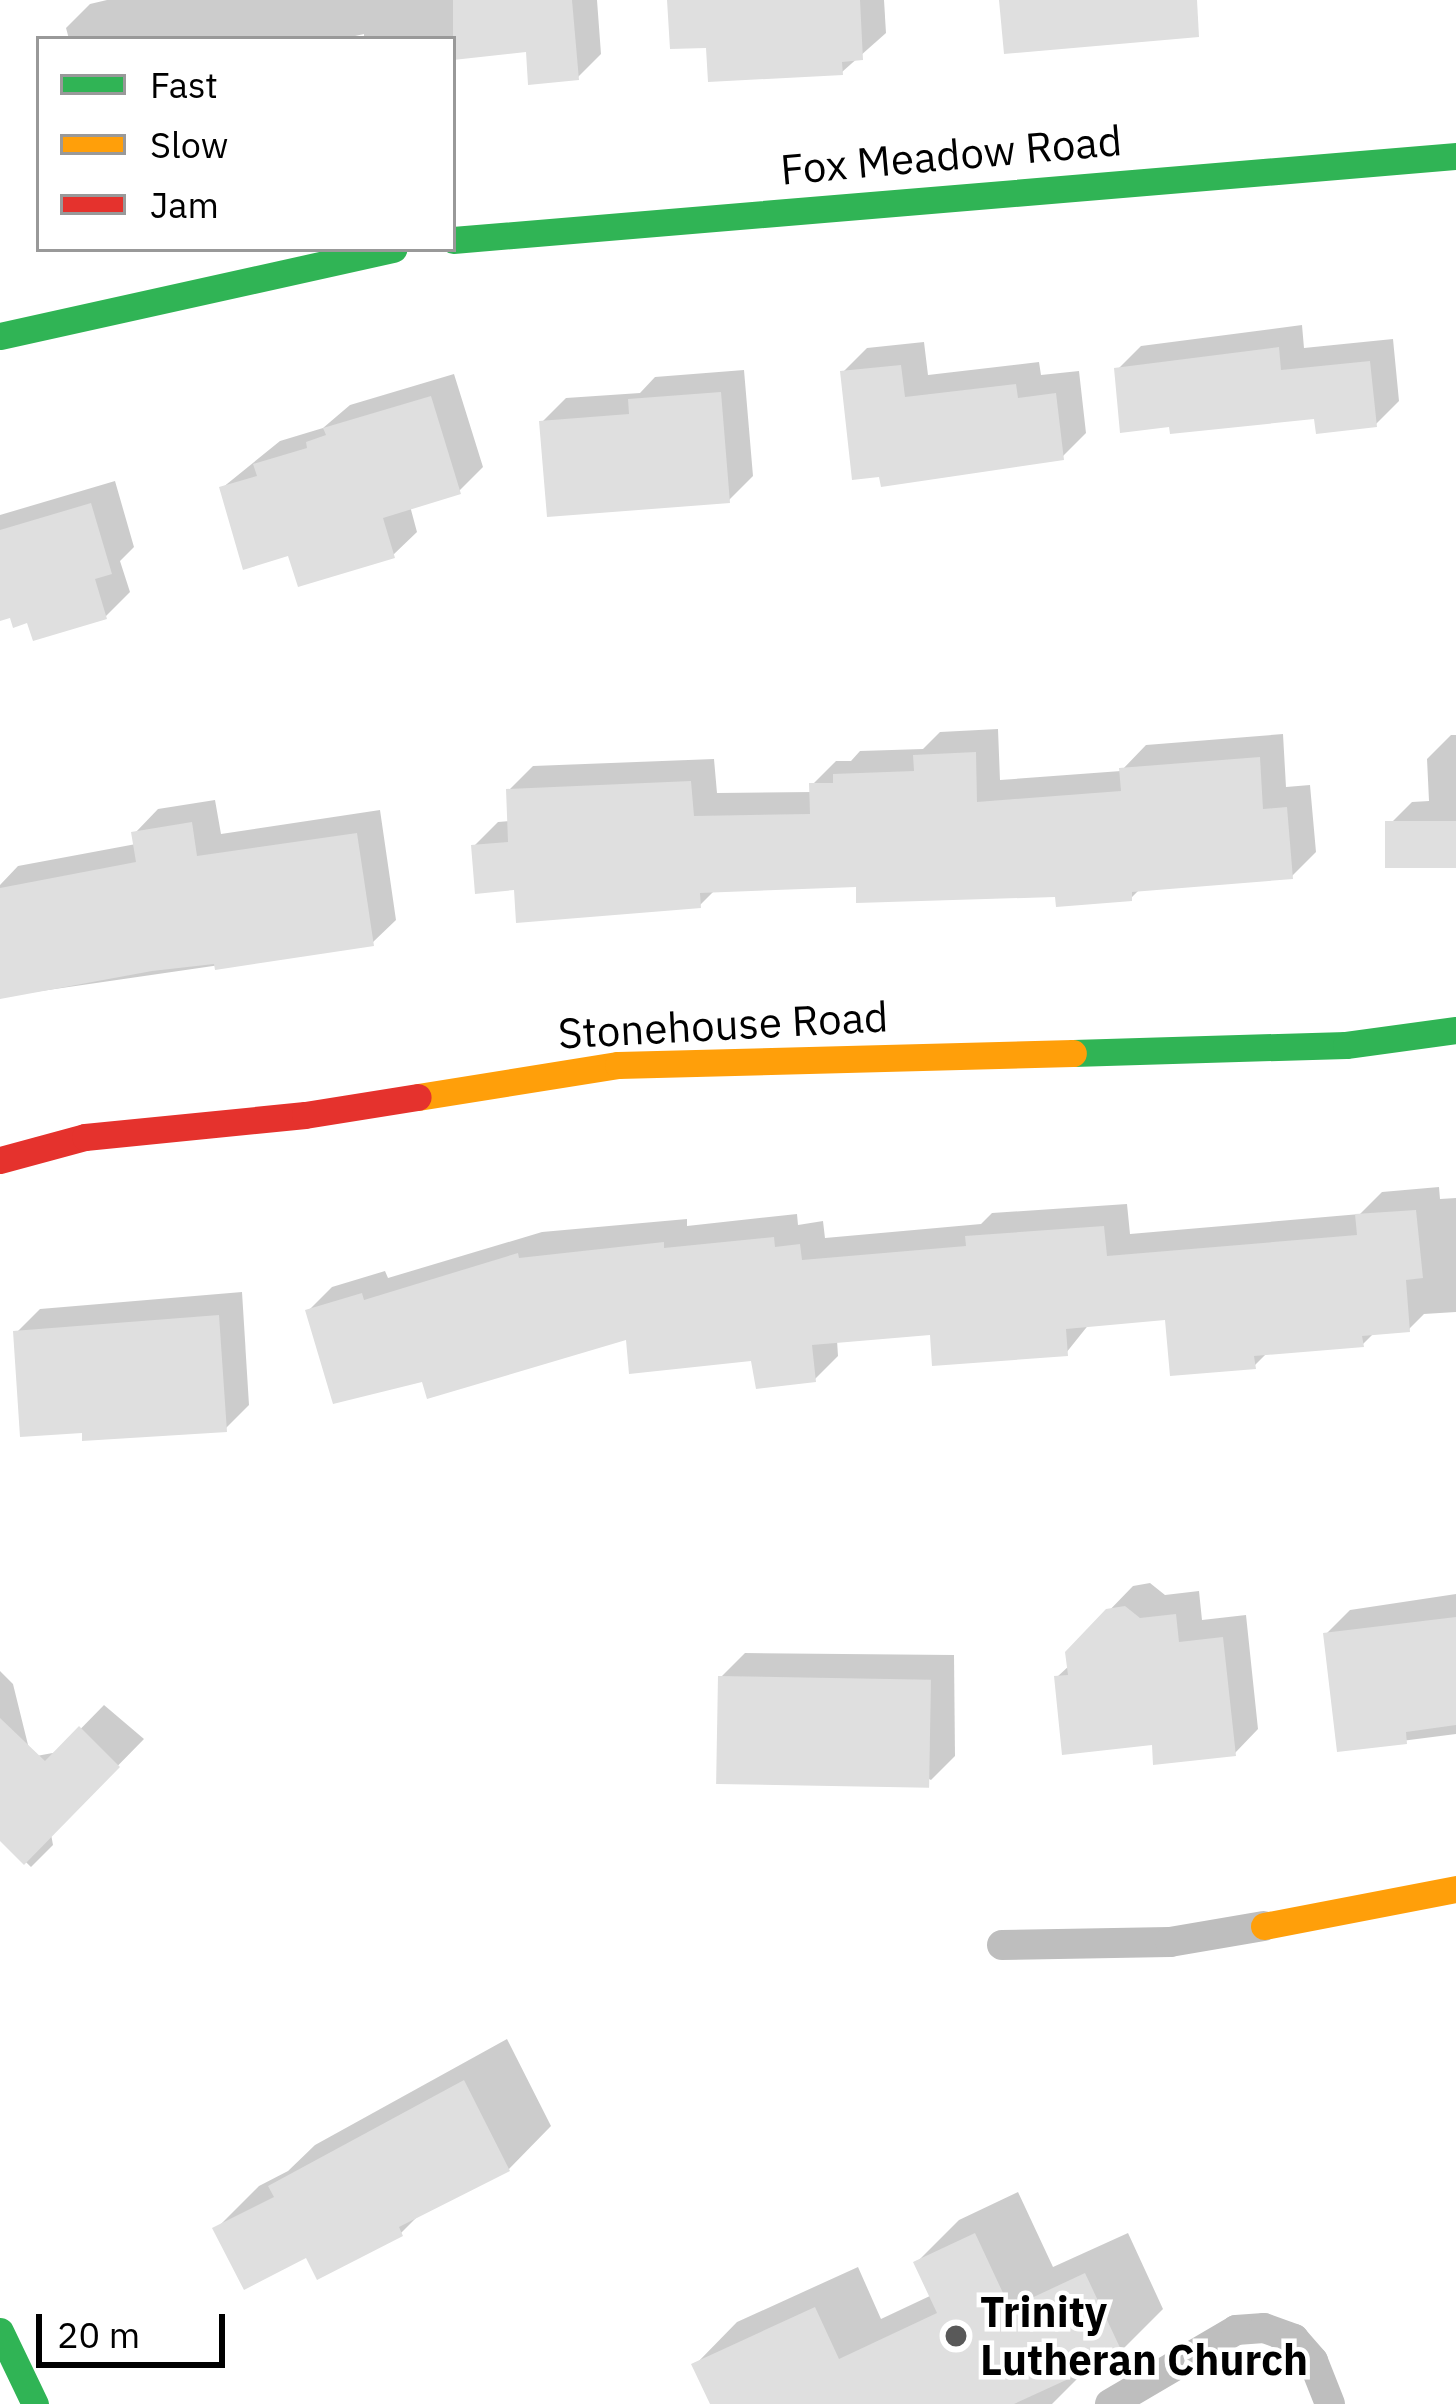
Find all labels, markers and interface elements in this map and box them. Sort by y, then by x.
legend [36,36,456,252]
text: Fast [150,61,218,108]
street label: Fox Meadow Road [778,115,1124,195]
text: Slow [150,121,228,168]
text: Jam [150,181,219,228]
street label: Stonehouse Road [557,991,889,1059]
place label: Trinity Lutheran Church [980,2287,1308,2386]
scale bar [42,2290,231,2364]
text: 20 m [57,2311,140,2358]
marker: Trinity Lutheran Church [943,2323,969,2349]

